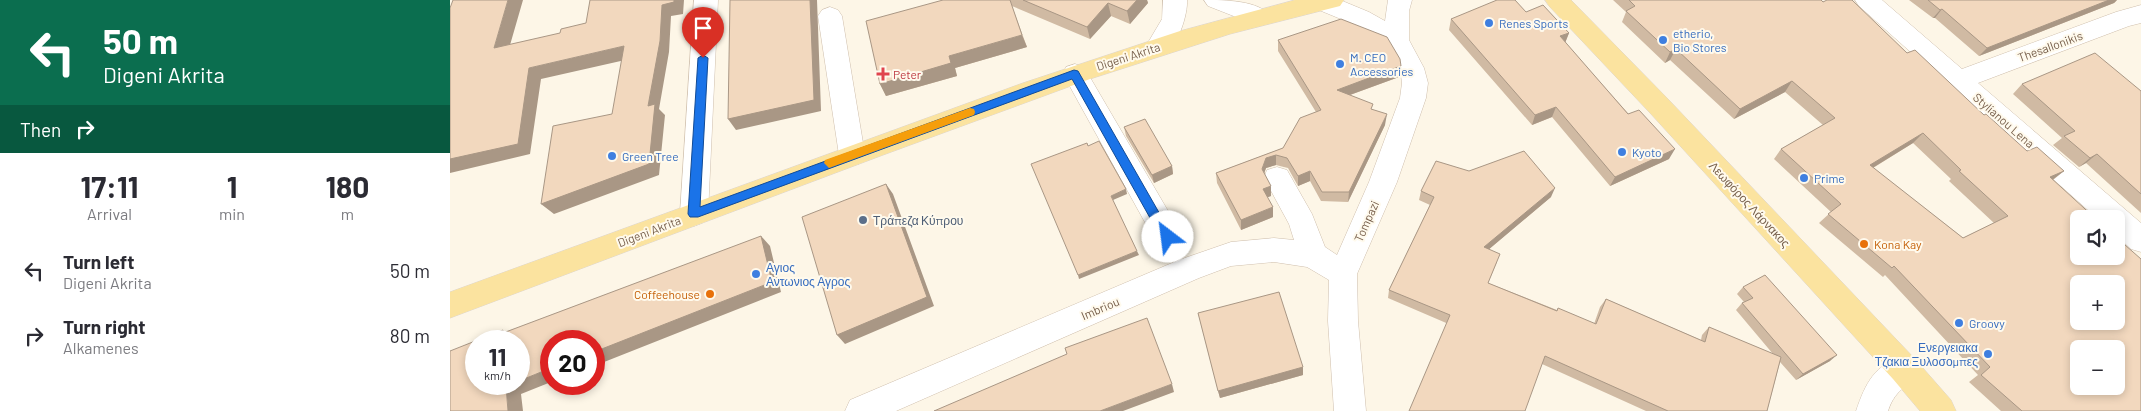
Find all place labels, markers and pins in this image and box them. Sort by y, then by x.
pin [682,7,724,58]
place label: Renes Sports [1499,16,1569,30]
marker: Renes Sports [1483,17,1495,29]
place label: etherio, Bio Stores [1673,26,1727,54]
marker: etherio, Bio Stores [1657,34,1669,46]
place label: M. CEO Accessories [1350,50,1413,78]
marker: M. CEO Accessories [1334,58,1346,70]
place label: Peter [893,67,922,81]
marker: Peter [877,68,889,80]
place label: Kyoto [1632,145,1662,159]
marker: Kyoto [1616,146,1628,158]
place label: Green Tree [622,149,679,163]
marker: Green Tree [606,150,618,162]
place label: Prime [1814,171,1845,185]
marker: Prime [1798,172,1810,184]
place label: Τράπεζα Κύπρου [873,213,963,228]
marker: Τράπεζα Κύπρου [857,214,869,226]
place label: Kona Kay [1874,237,1922,251]
marker: Kona Kay [1858,238,1870,250]
place label: Αγιος Αντωνιος Αγρος [766,260,851,289]
marker: Αγιος Αντωνιος Αγρος [750,268,762,280]
place label: Coffeehouse [634,287,700,301]
marker: Coffeehouse [704,288,716,300]
place label: Groovy [1969,316,2005,330]
marker: Groovy [1953,317,1965,329]
place label: Ενεργειακα Τζακια Ξυλοσομπες [1875,340,1978,369]
marker: Ενεργειακα Τζακια Ξυλοσομπες [1982,348,1994,360]

